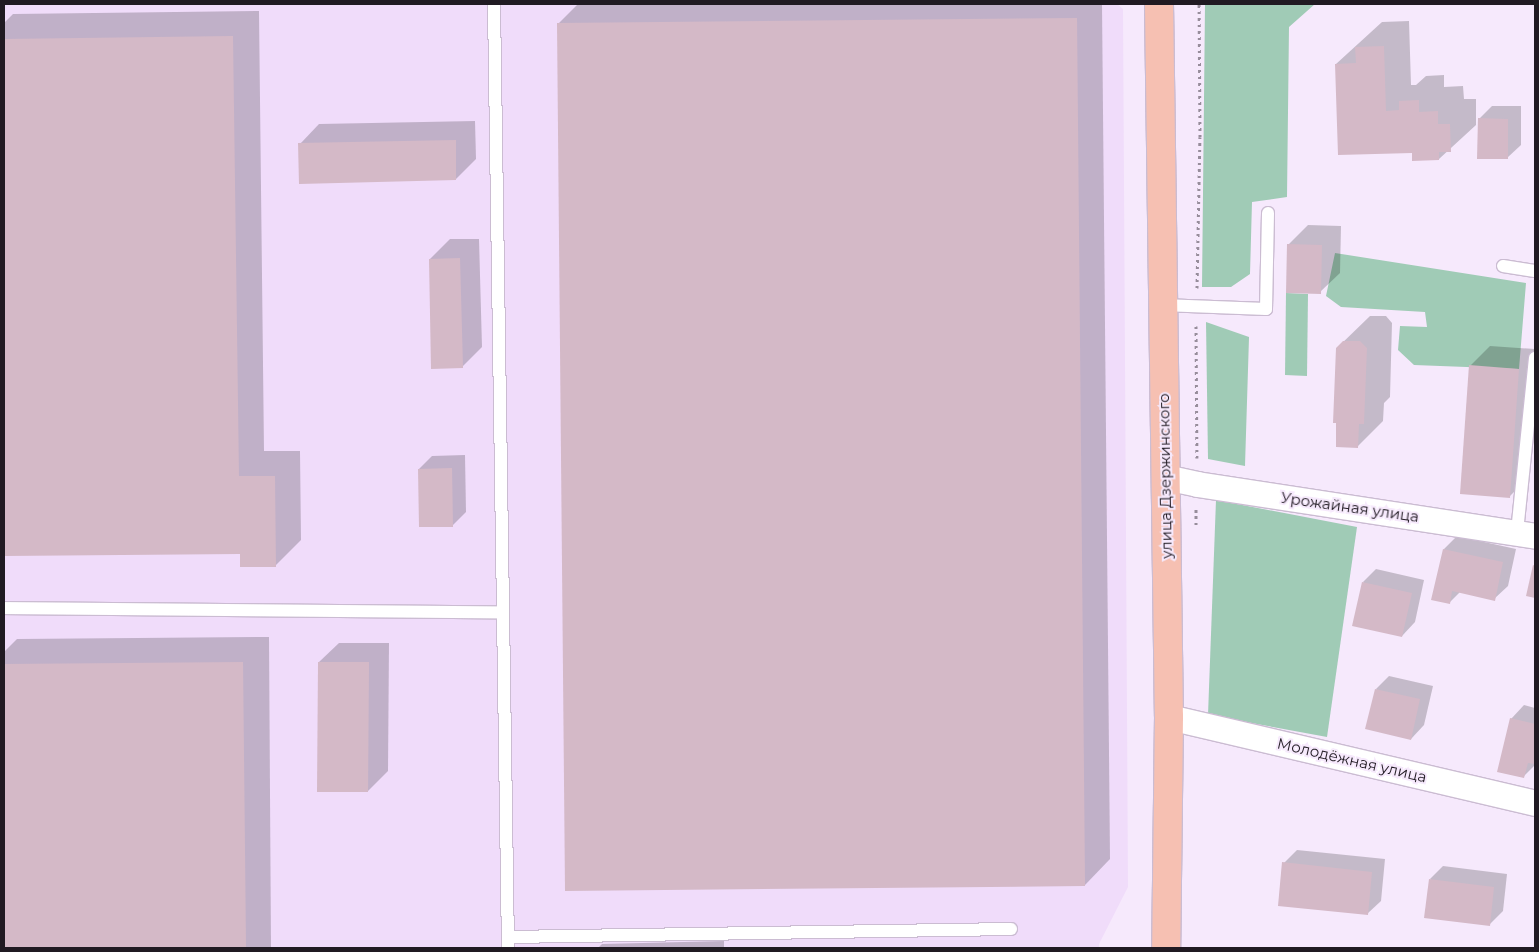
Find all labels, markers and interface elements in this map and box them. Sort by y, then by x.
street label: улица Дзержинского [1155,393,1175,559]
street label: Урожайная улица [1280,488,1420,526]
street label: Молодёжная улица [1276,734,1428,786]

